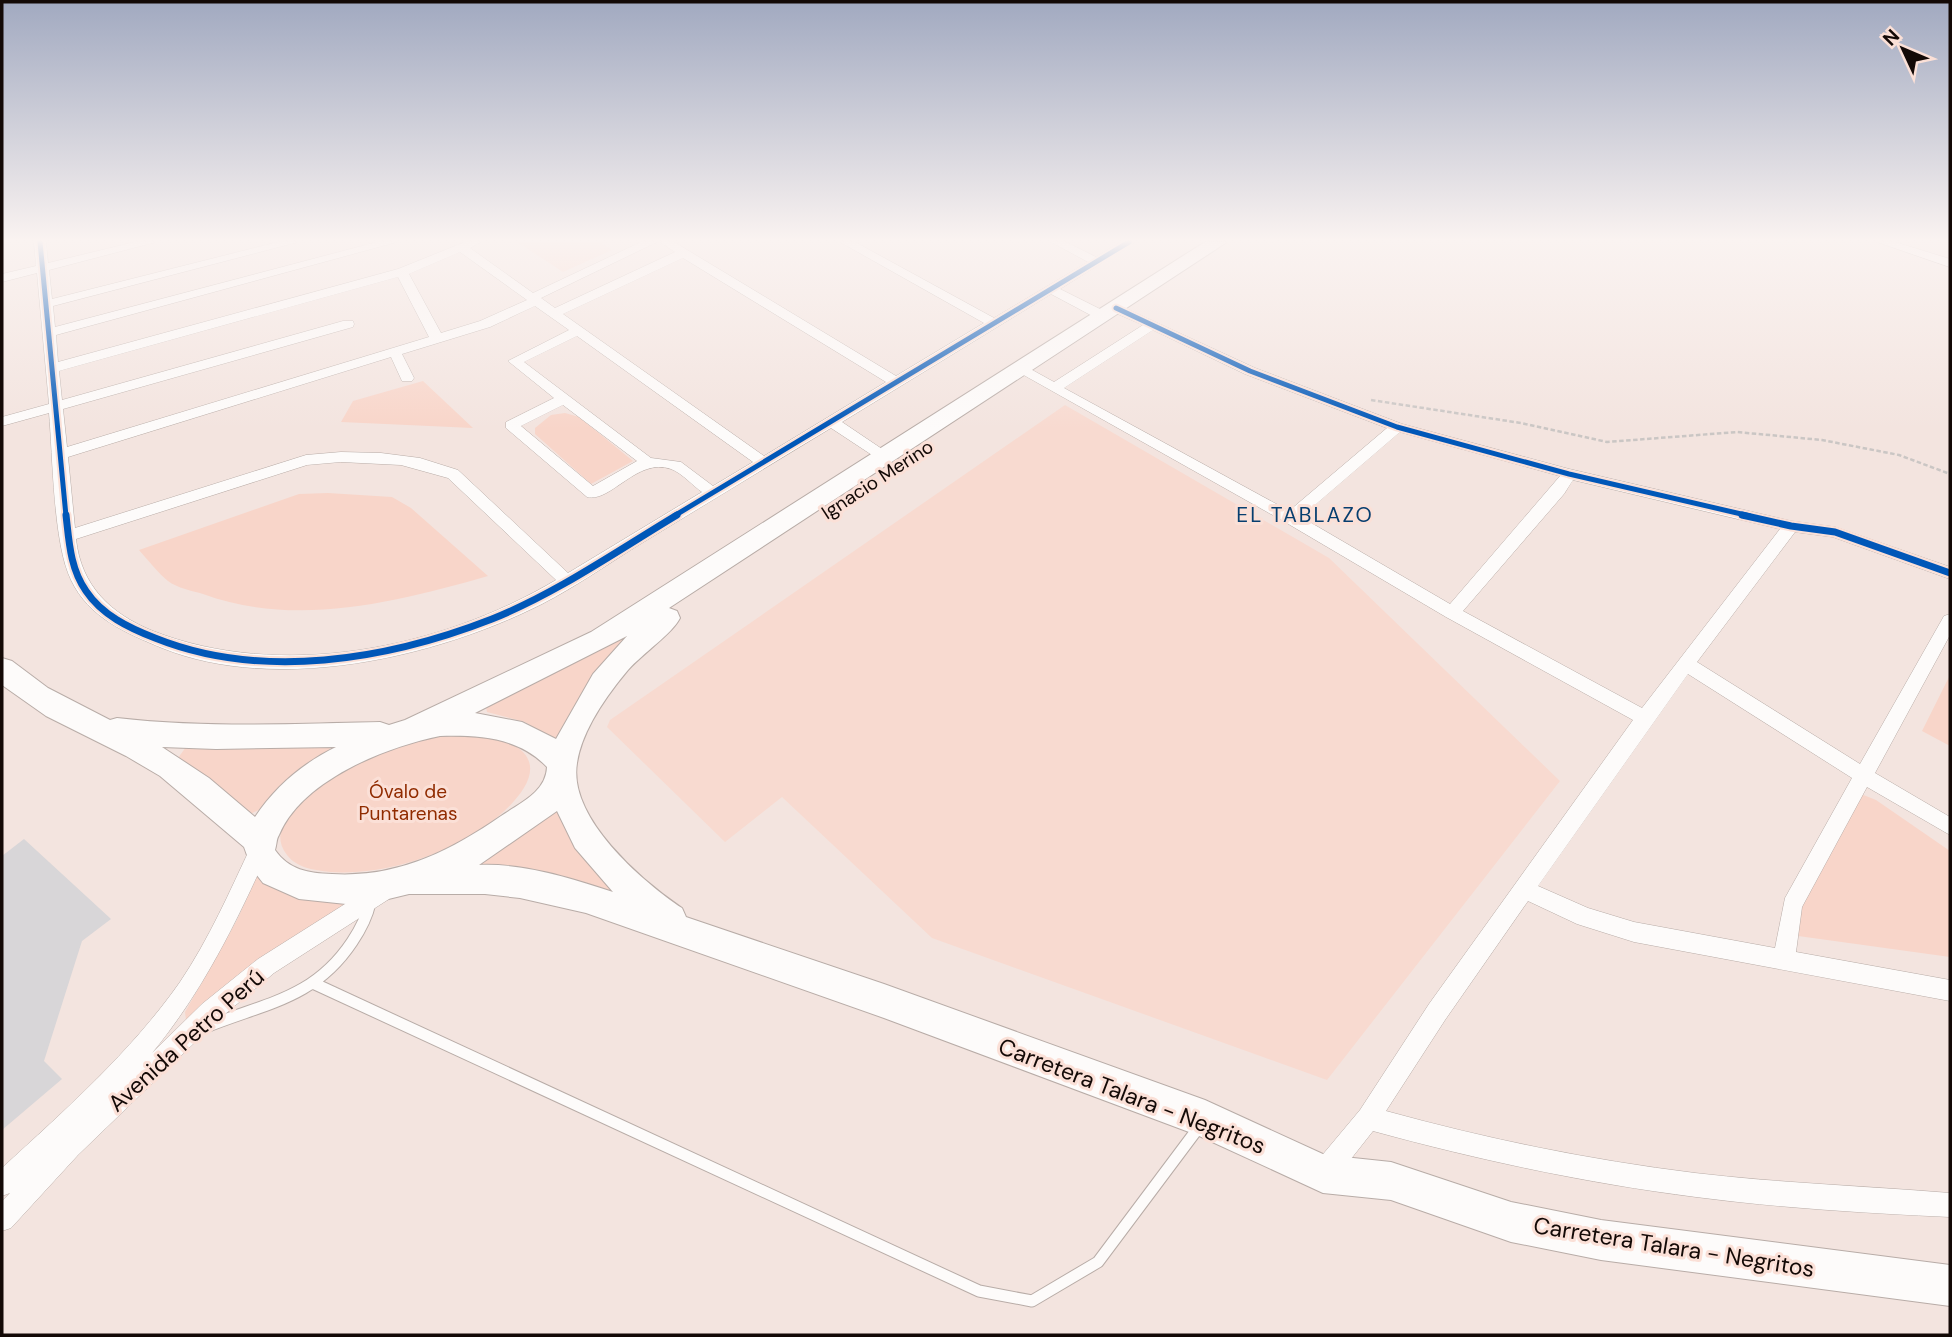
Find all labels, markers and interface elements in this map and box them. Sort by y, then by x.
north arrow [1868,14,1938,84]
text: N [1877,24,1905,51]
street label: Ignacio Merino [817,434,938,525]
district label: EL TABLAZO [1236,501,1374,529]
park label: Óvalo de Puntarenas [359,779,457,826]
street label: Avenida Petro Perú [102,962,270,1118]
street label: Carretera Talara - Negritos [994,1031,1270,1161]
street label: Carretera Talara - Negritos [1531,1210,1817,1284]

